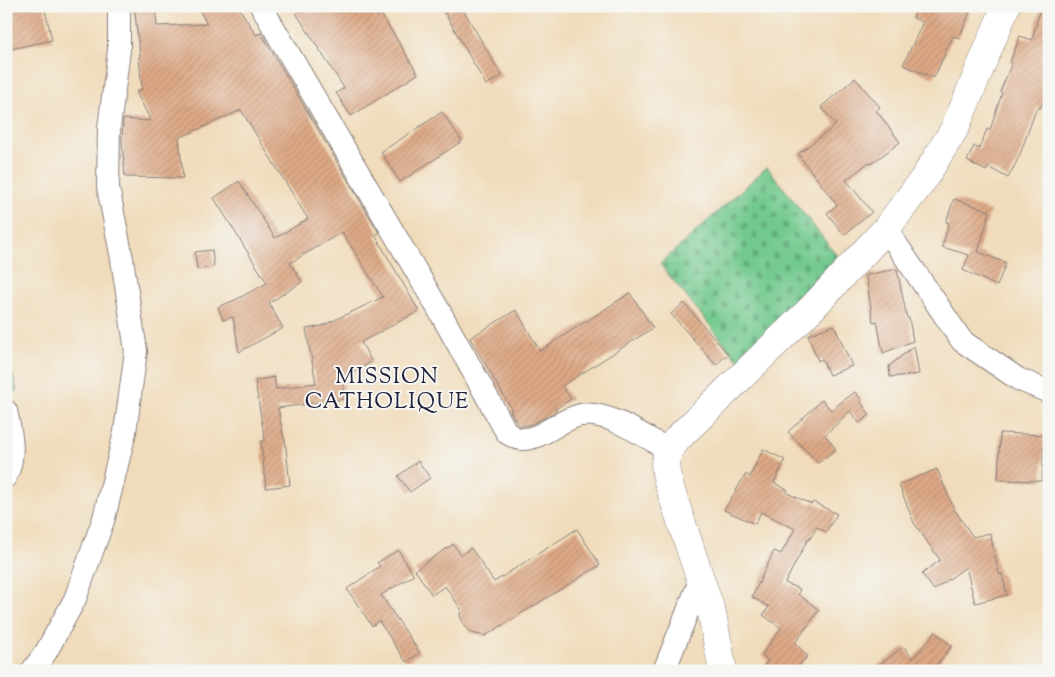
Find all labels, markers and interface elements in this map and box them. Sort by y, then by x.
district label: MISSION CATHOLIQUE [305,362,469,419]

